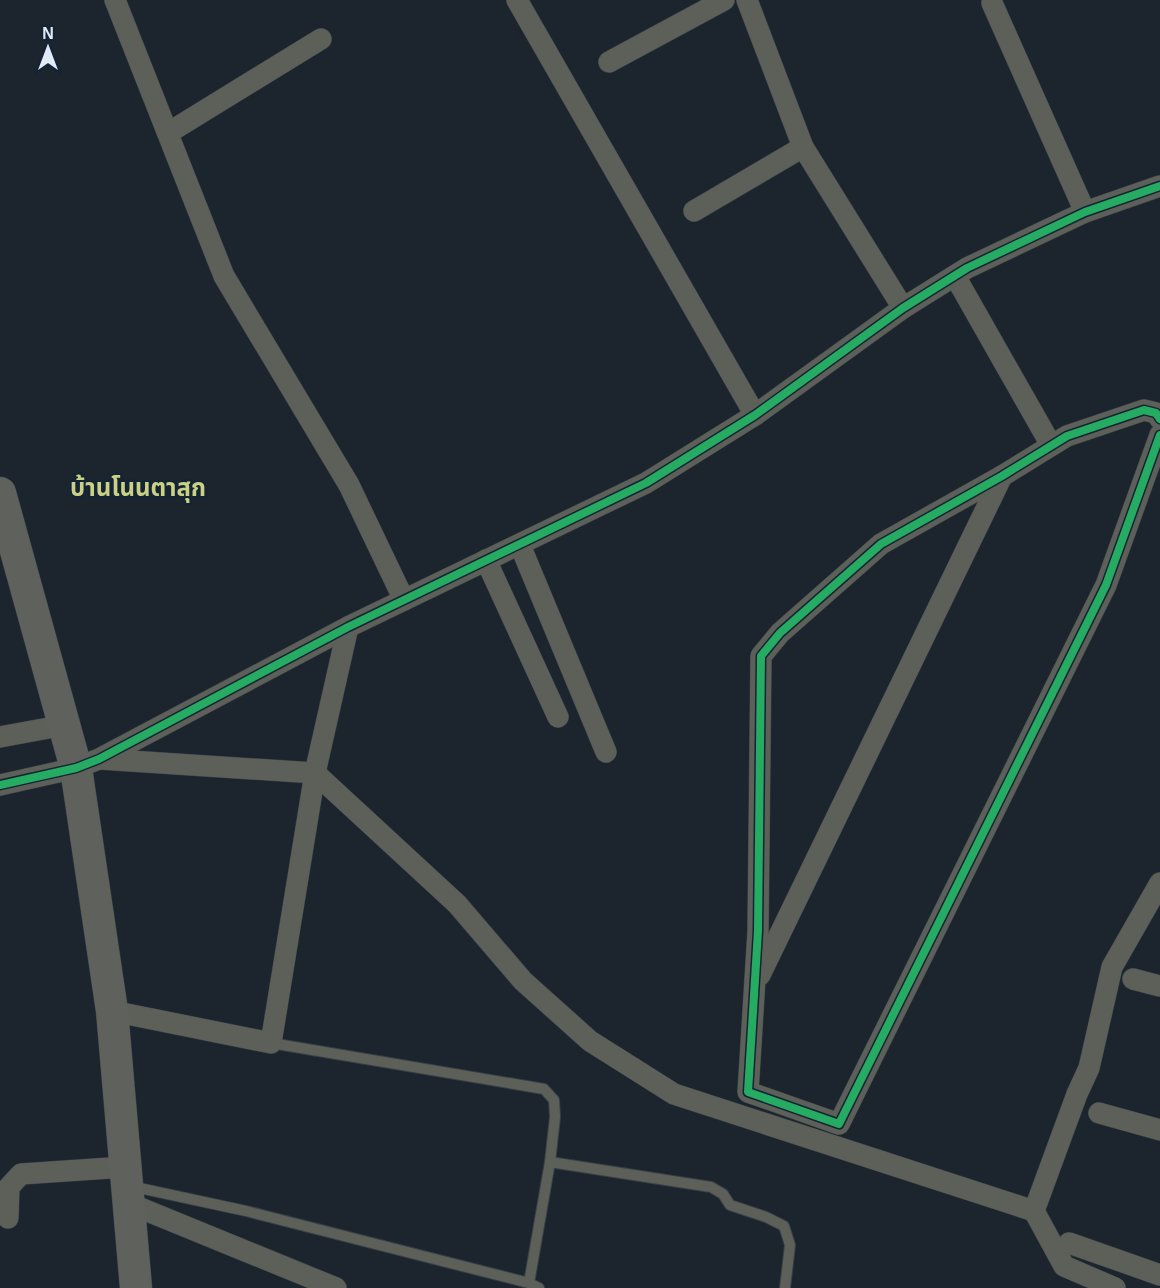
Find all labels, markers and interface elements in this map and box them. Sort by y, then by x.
north arrow [18,18,78,78]
text: N [42,25,54,42]
district label: บ้านโนนตาสุก [70,474,206,503]

